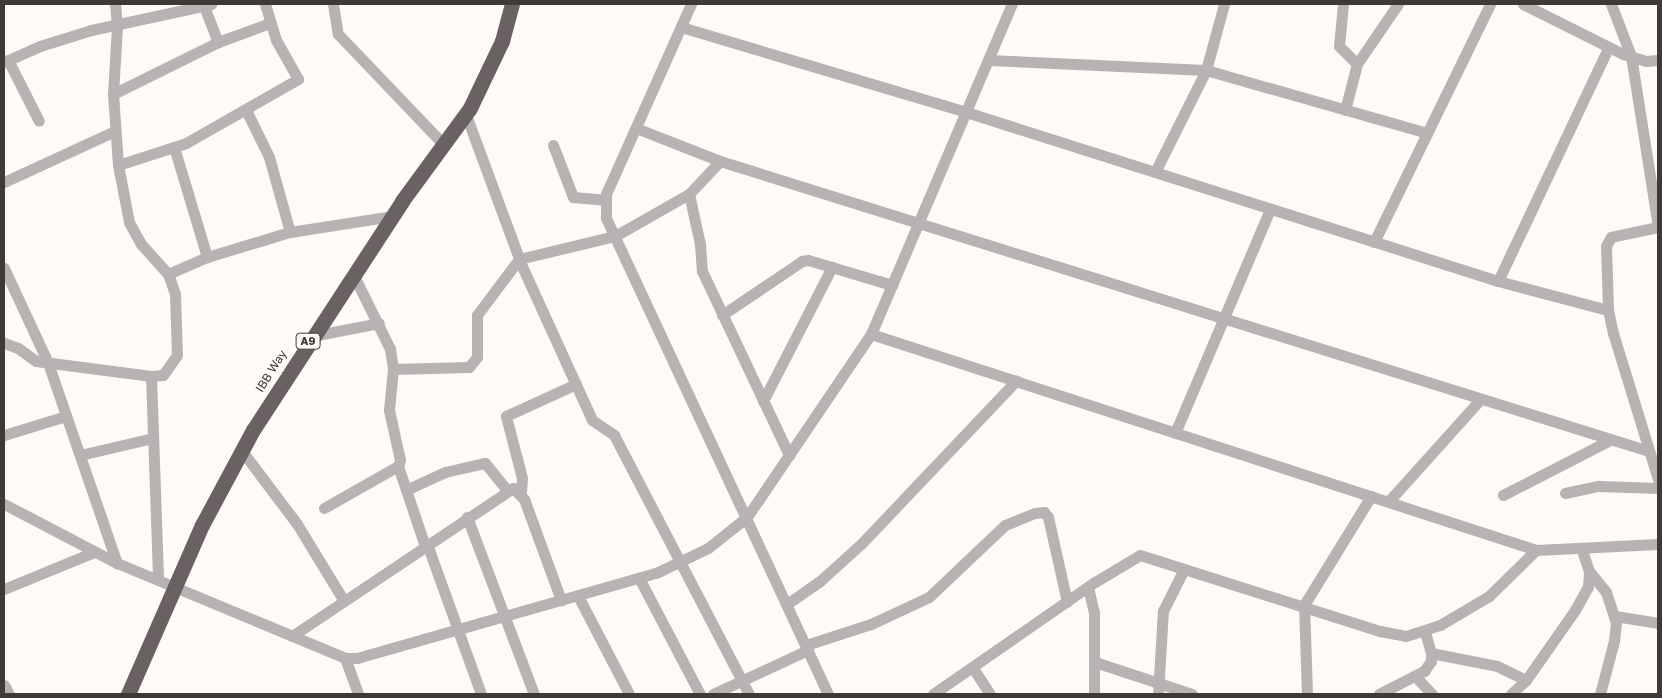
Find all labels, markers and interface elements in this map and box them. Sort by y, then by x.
road number: A9 [296,332,320,350]
street label: IBB Way [252,347,290,395]

